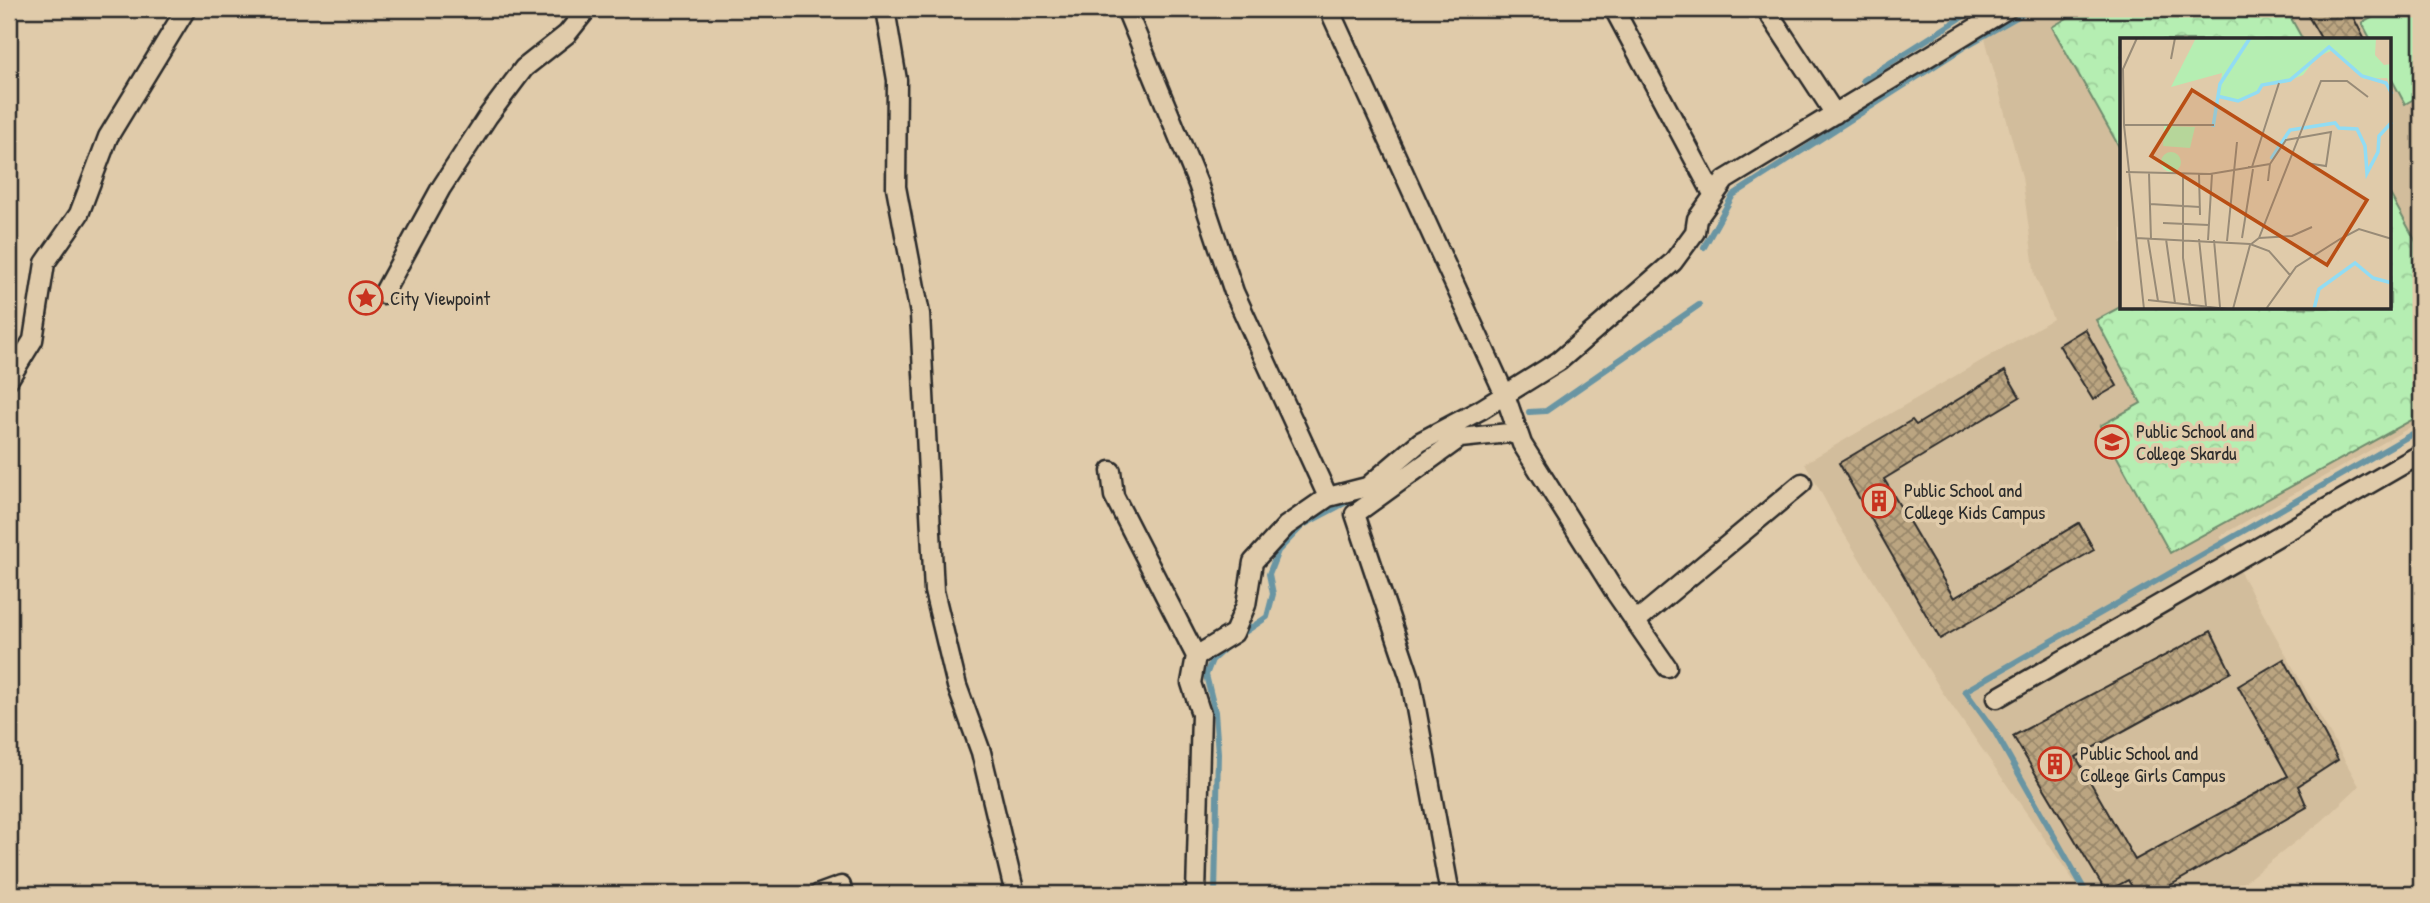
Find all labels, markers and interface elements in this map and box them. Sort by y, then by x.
inset map [2120,38,2392,310]
place icon: City Viewpoint [347,279,385,317]
place label: City Viewpoint [390,285,491,311]
place label: Public School and College Skardu [2136,418,2254,466]
school or university icon: Public School and College Skardu [2093,423,2131,461]
place label: Public School and College Kids Campus [1904,477,2045,525]
building icon: Public School and College Kids Campus [1860,482,1898,520]
place label: Public School and College Girls Campus [2080,740,2225,788]
building icon: Public School and College Girls Campus [2036,745,2074,783]

